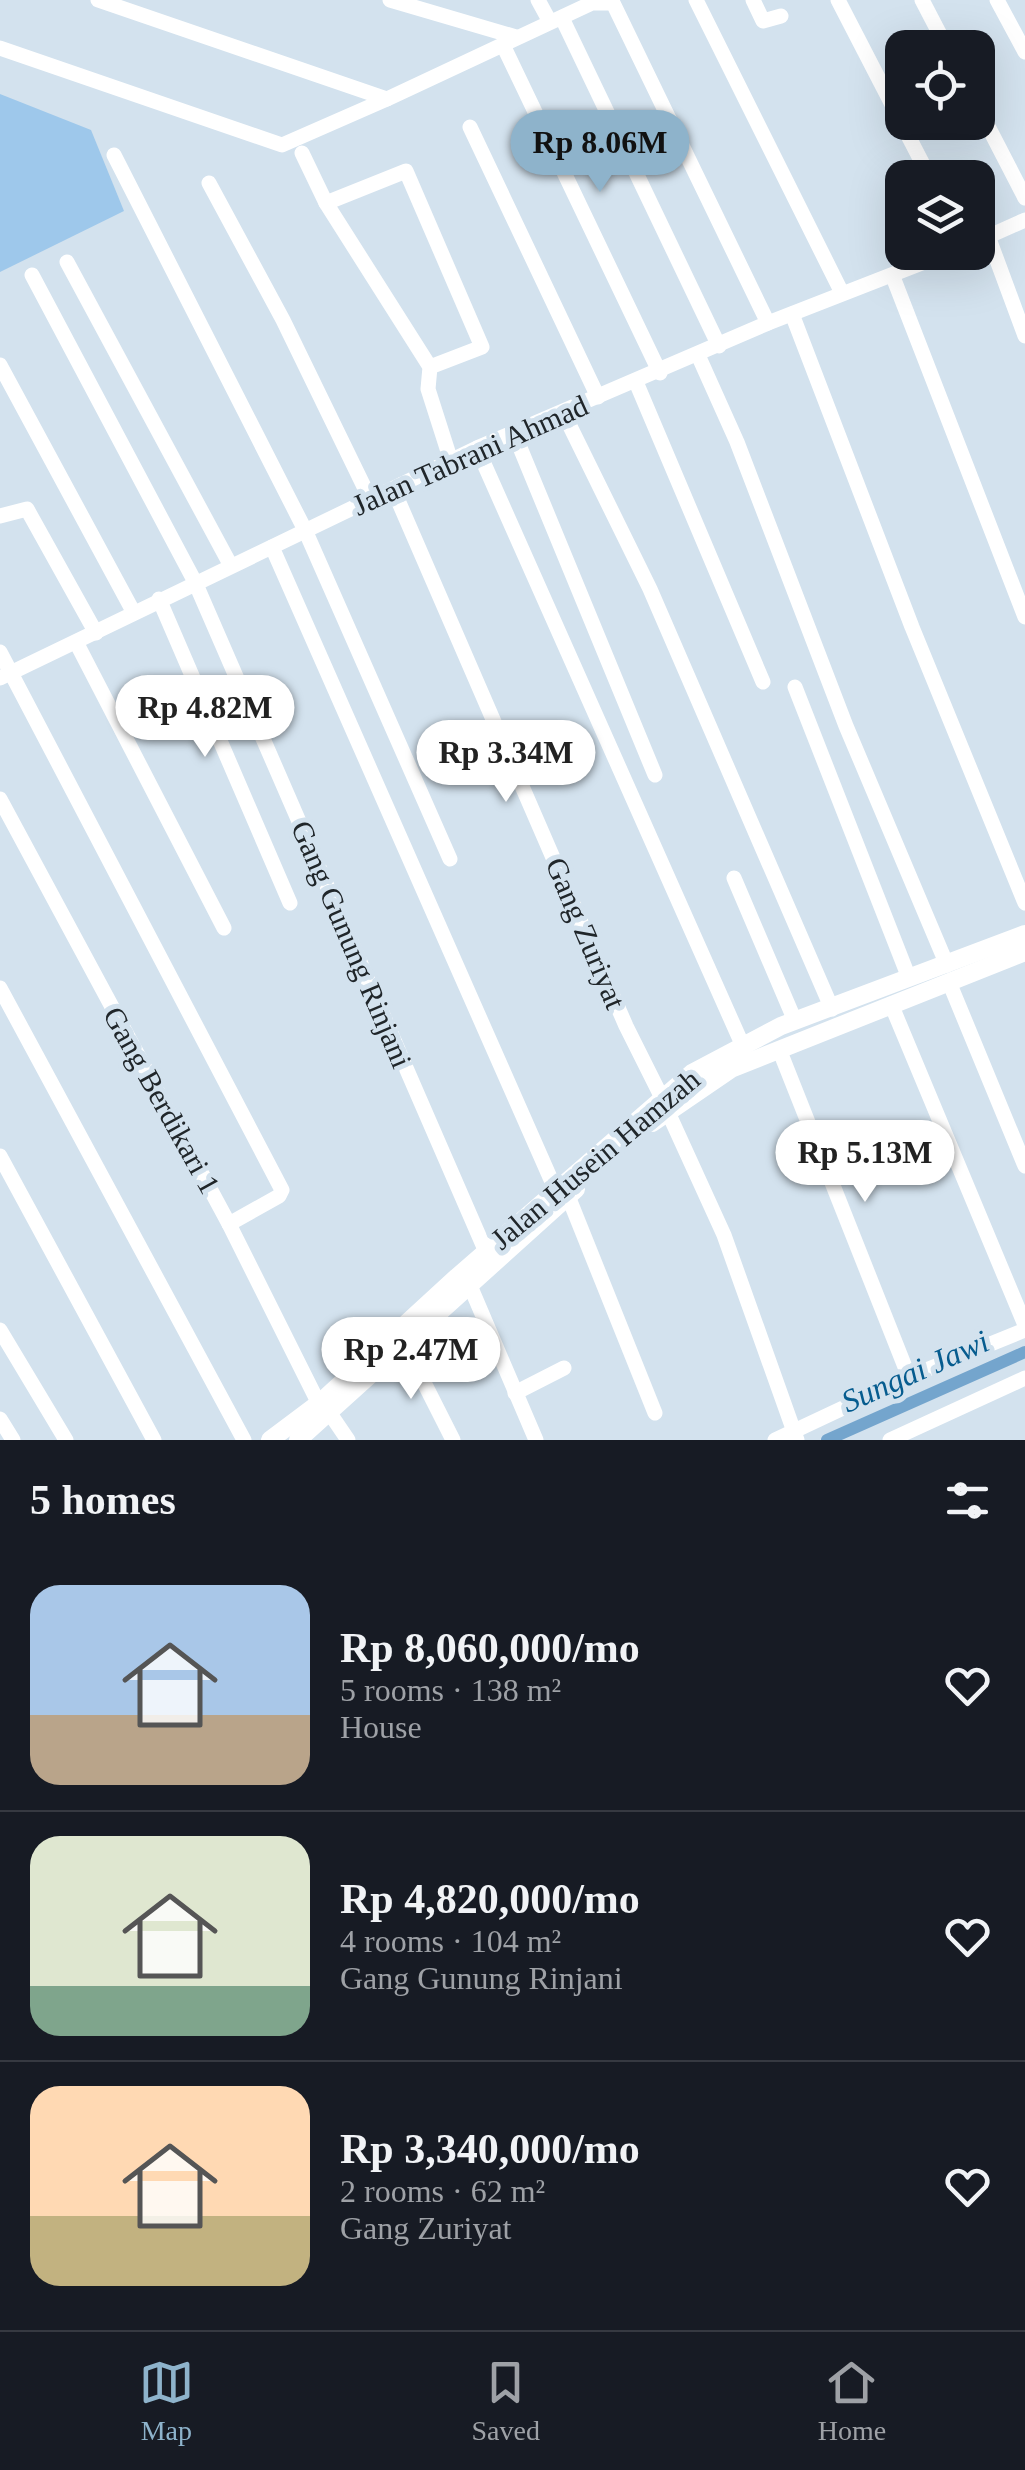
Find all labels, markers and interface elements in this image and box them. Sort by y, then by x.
map controls [885,30,995,270]
button: locate [885,30,995,140]
pin: Rp 8.06M [497,110,703,195]
text: Rp 8.06M [532,124,668,160]
button: layers [885,160,995,270]
street label: Jalan Tabrani Ahmad [347,388,593,522]
pin: Rp 4.82M [102,675,308,760]
text: Rp 4.82M [137,689,273,725]
pin: Rp 3.34M [403,720,609,805]
text: Rp 3.34M [438,734,574,770]
street label: Gang Gunung Rinjani [285,816,419,1072]
street label: Gang Zuriyat [539,853,633,1014]
street label: Gang Berdikari 1 [97,1001,227,1199]
street label: Jalan Husein Hamzah [484,1062,706,1256]
pin: Rp 5.13M [762,1120,968,1205]
text: Rp 5.13M [797,1134,933,1170]
pin: Rp 2.47M [308,1317,514,1402]
water label: Sungai Jawi [836,1323,994,1419]
text: Rp 2.47M [343,1331,479,1367]
icon: filters [940,1473,995,1528]
text: 5 homes [30,1477,176,1523]
icon: home [110,1625,230,1745]
text: Rp 8,060,000/mo [340,1625,640,1671]
icon: heart [940,1658,995,1713]
text: 5 rooms · 138 m² [340,1672,561,1708]
text: House [340,1709,422,1745]
icon: home [110,1876,230,1996]
text: Rp 4,820,000/mo [340,1876,640,1922]
icon: heart [940,1909,995,1964]
text: 4 rooms · 104 m² [340,1923,561,1959]
text: Gang Gunung Rinjani [340,1960,623,1996]
icon: home [110,2126,230,2246]
text: Rp 3,340,000/mo [340,2126,640,2172]
icon: heart [940,2159,995,2214]
text: 2 rooms · 62 m² [340,2173,545,2209]
text: Gang Zuriyat [340,2210,512,2246]
tab: Map [139,2355,194,2447]
tab: Saved [472,2355,540,2447]
tab: Home [818,2355,886,2447]

